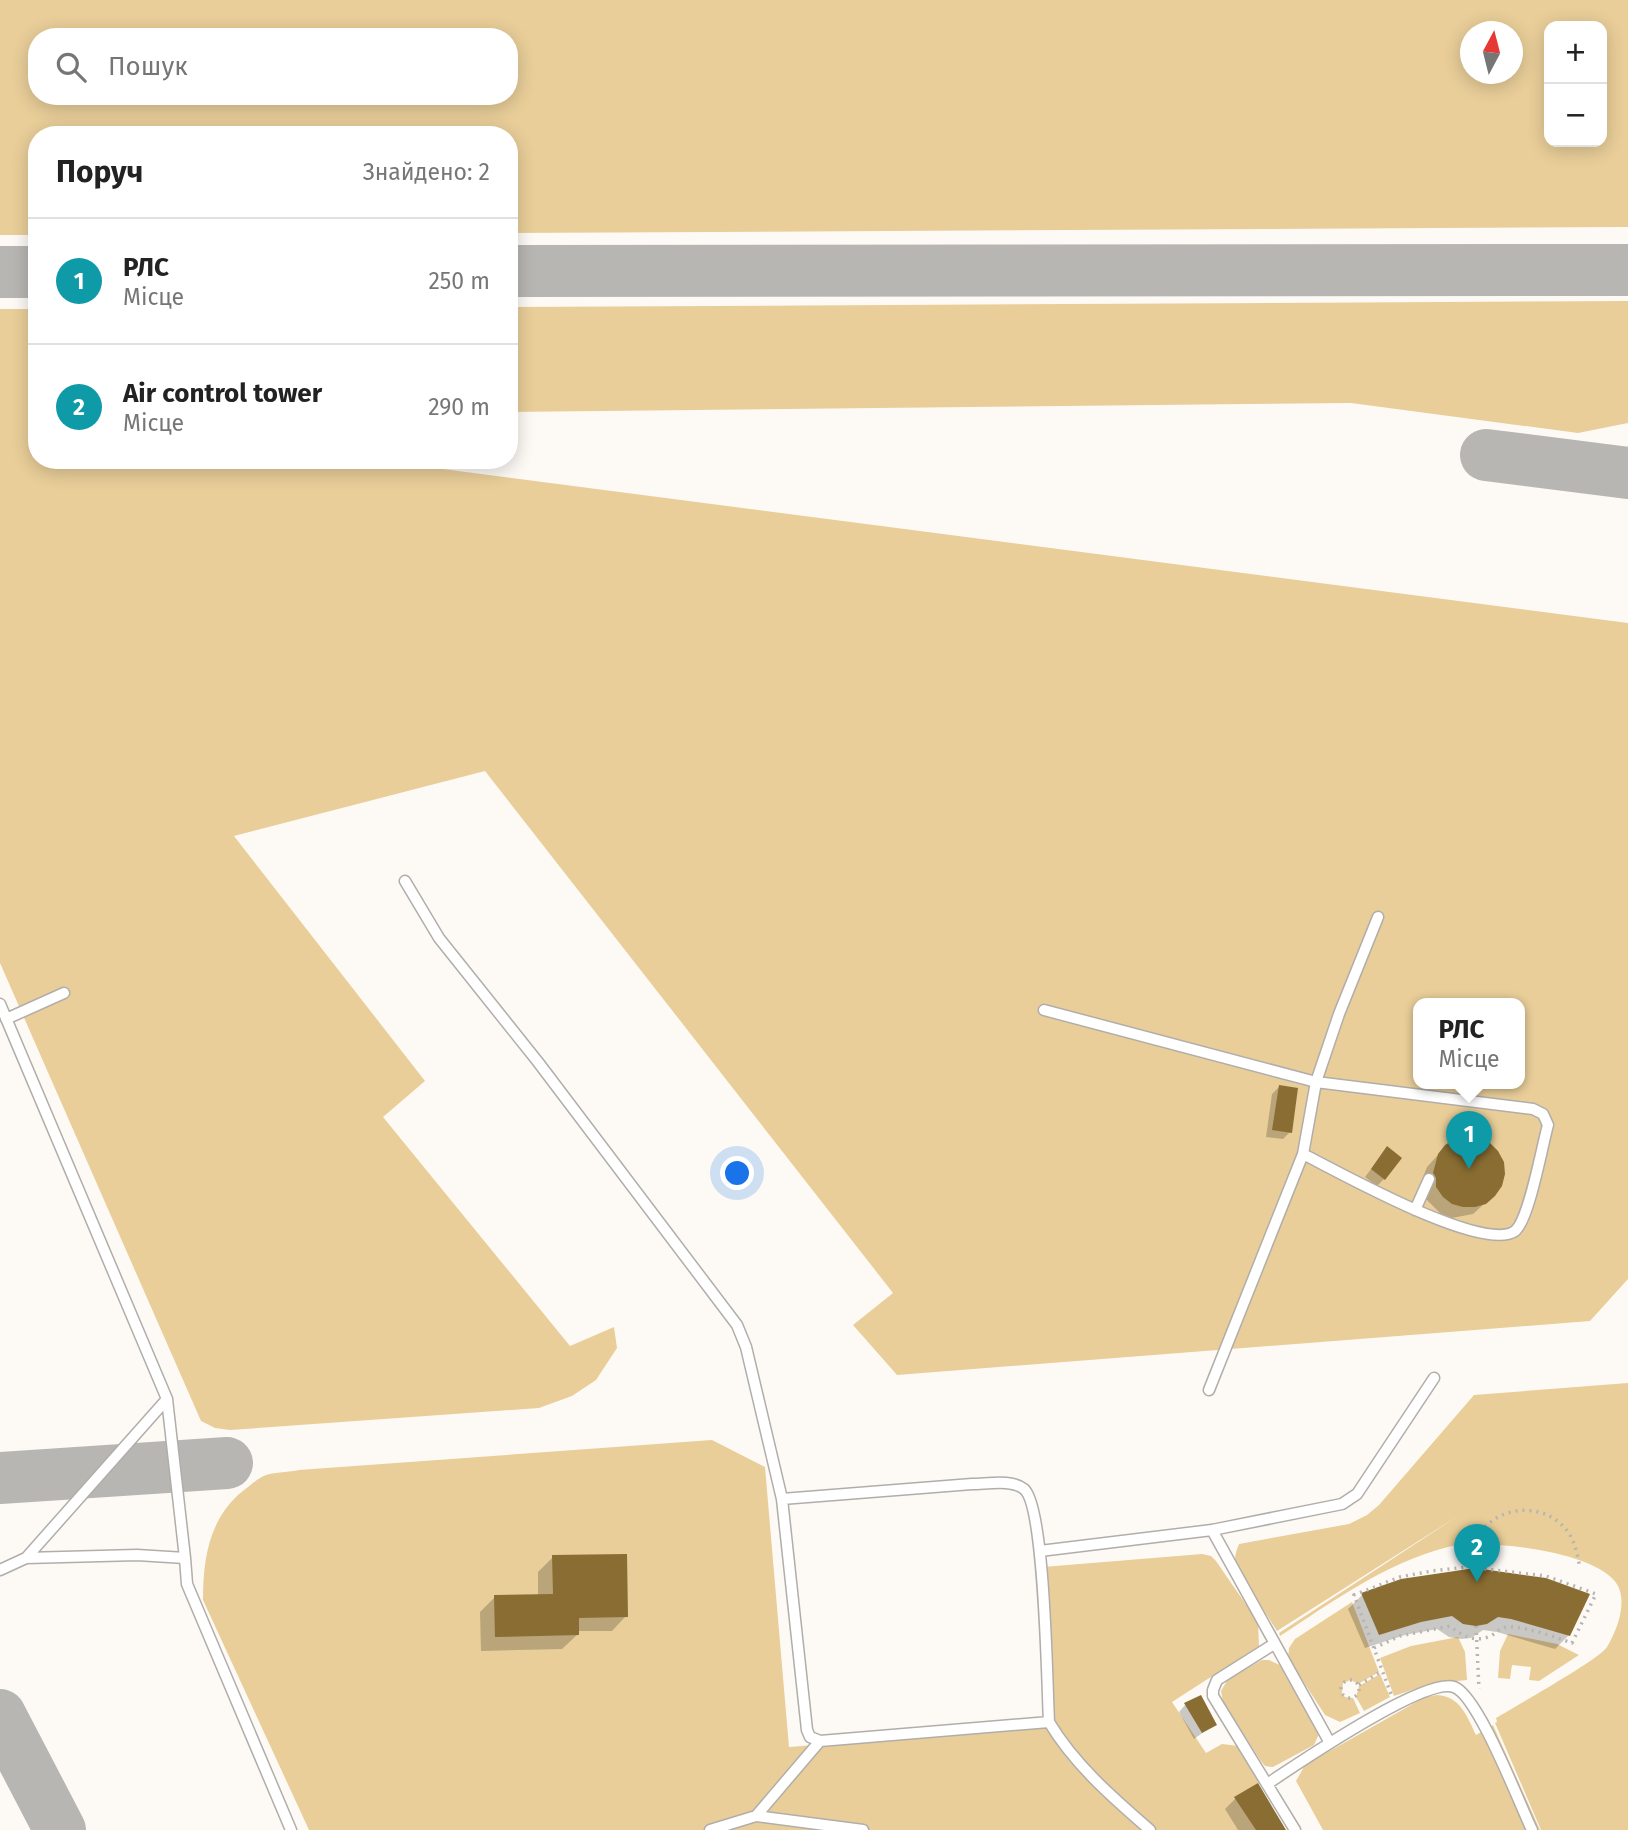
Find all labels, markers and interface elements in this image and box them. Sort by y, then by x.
north arrow [1460,21,1523,84]
map controls [1544,21,1607,147]
button: + [1544,21,1607,84]
search box [28,28,518,105]
icon: search [52,48,90,86]
text: Пошук [108,51,188,82]
button: − [1544,84,1607,147]
text: Поруч [56,154,143,190]
text: Знайдено: 2 [363,158,490,186]
text: РЛС [123,252,169,283]
text: 1 [74,267,84,295]
text: 250 m [428,267,490,295]
text: Місце [123,283,184,311]
text: Air control tower [123,378,322,409]
text: 2 [73,393,85,421]
text: 290 m [428,393,490,421]
text: Місце [123,409,184,437]
popup [1413,998,1525,1089]
text: РЛС [1438,1014,1484,1045]
text: Місце [1438,1045,1500,1073]
pin: 1 [1446,1111,1492,1169]
your location [720,1156,754,1190]
pin: 2 [1454,1524,1500,1582]

